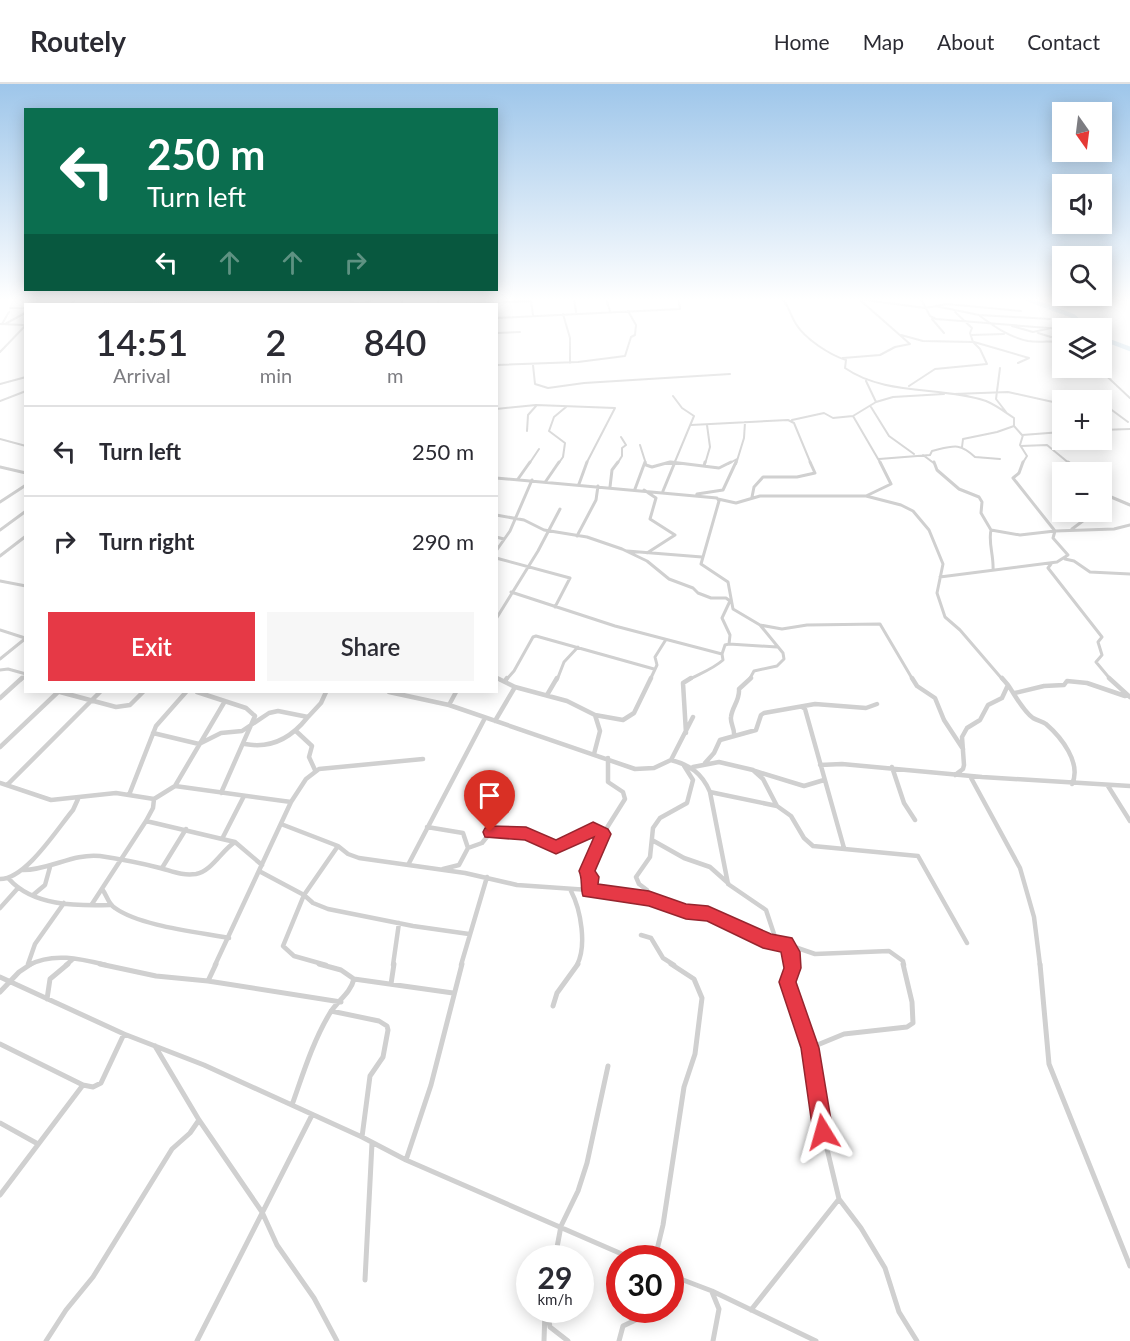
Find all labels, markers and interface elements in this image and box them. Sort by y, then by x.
text: Routely [30,24,126,58]
text: Home [774,29,830,54]
text: Map [863,29,904,54]
text: About [937,29,994,54]
text: Contact [1027,29,1100,54]
north arrow [1052,102,1112,162]
map controls [1052,102,1112,522]
text: 250 m [147,129,265,179]
icon: left [48,132,126,210]
button: sound [1052,174,1112,234]
text: Turn left [147,180,246,213]
icon: left [150,246,183,279]
icon: ahead [213,246,246,279]
icon: ahead [276,246,309,279]
icon: right [339,246,372,279]
button: search [1052,246,1112,306]
button: layers [1052,318,1112,378]
text: 14:51 [96,320,188,364]
text: 2 [266,320,286,364]
text: 840 [364,320,426,364]
text: Arrival [113,363,171,387]
text: min [260,363,292,387]
text: m [387,363,403,387]
button: + [1052,390,1112,450]
icon: left [48,435,81,468]
text: Turn left [99,438,181,465]
text: 250 m [412,438,474,465]
button: − [1052,462,1112,522]
icon: right [48,525,81,558]
text: Turn right [99,528,194,555]
text: 290 m [412,528,474,555]
button: Exit [48,612,255,681]
button: Share [267,612,474,681]
pin [464,770,515,832]
icon: arrive [473,779,506,812]
position arrow [791,1100,855,1164]
speed limit sign: 30 [606,1245,684,1323]
text: 29 [538,1259,572,1295]
text: km/h [537,1290,573,1308]

